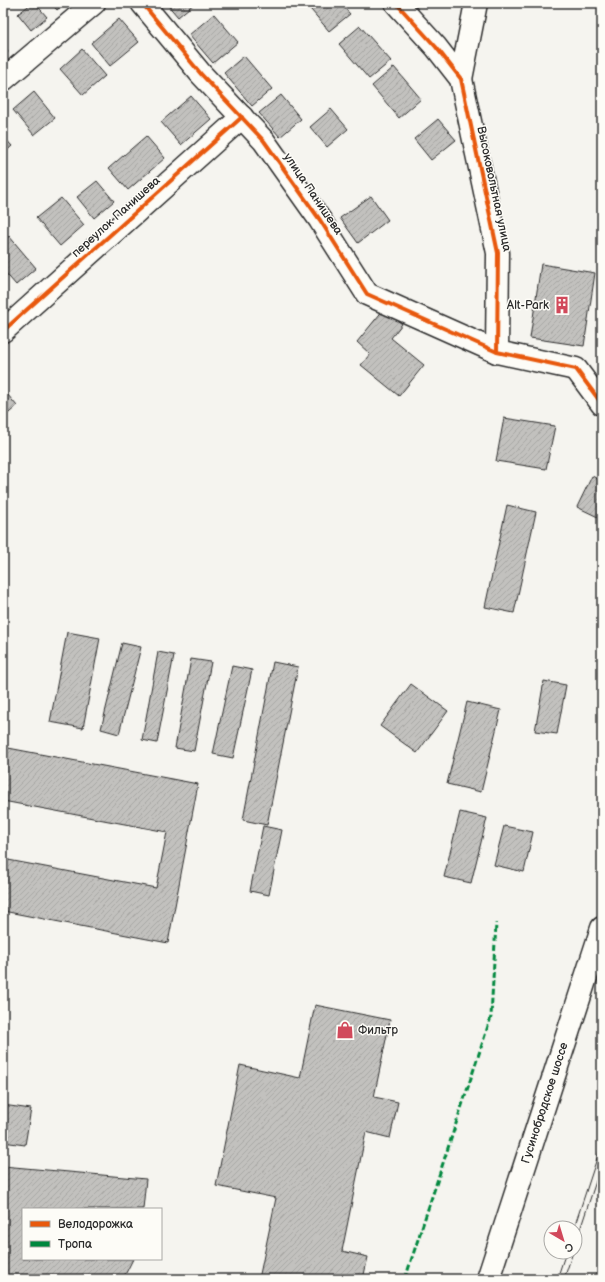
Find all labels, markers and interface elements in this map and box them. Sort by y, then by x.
street label: Высоковольтная улица [473,125,515,253]
street label: улица Панишева [280,150,346,238]
street label: переулок Панишева [69,173,163,261]
building icon: Alt-Park [552,295,572,315]
place label: Alt-Park [507,298,549,313]
shop icon: Фильтр [335,1020,355,1040]
place label: Фильтр [358,1023,398,1038]
street label: Гусинобродское шоссе [518,1040,572,1166]
legend [22,1208,162,1260]
text: Велодорожка [58,1217,133,1232]
north arrow [543,1220,583,1260]
text: Тропа [58,1237,92,1252]
text: С [562,1240,576,1255]

